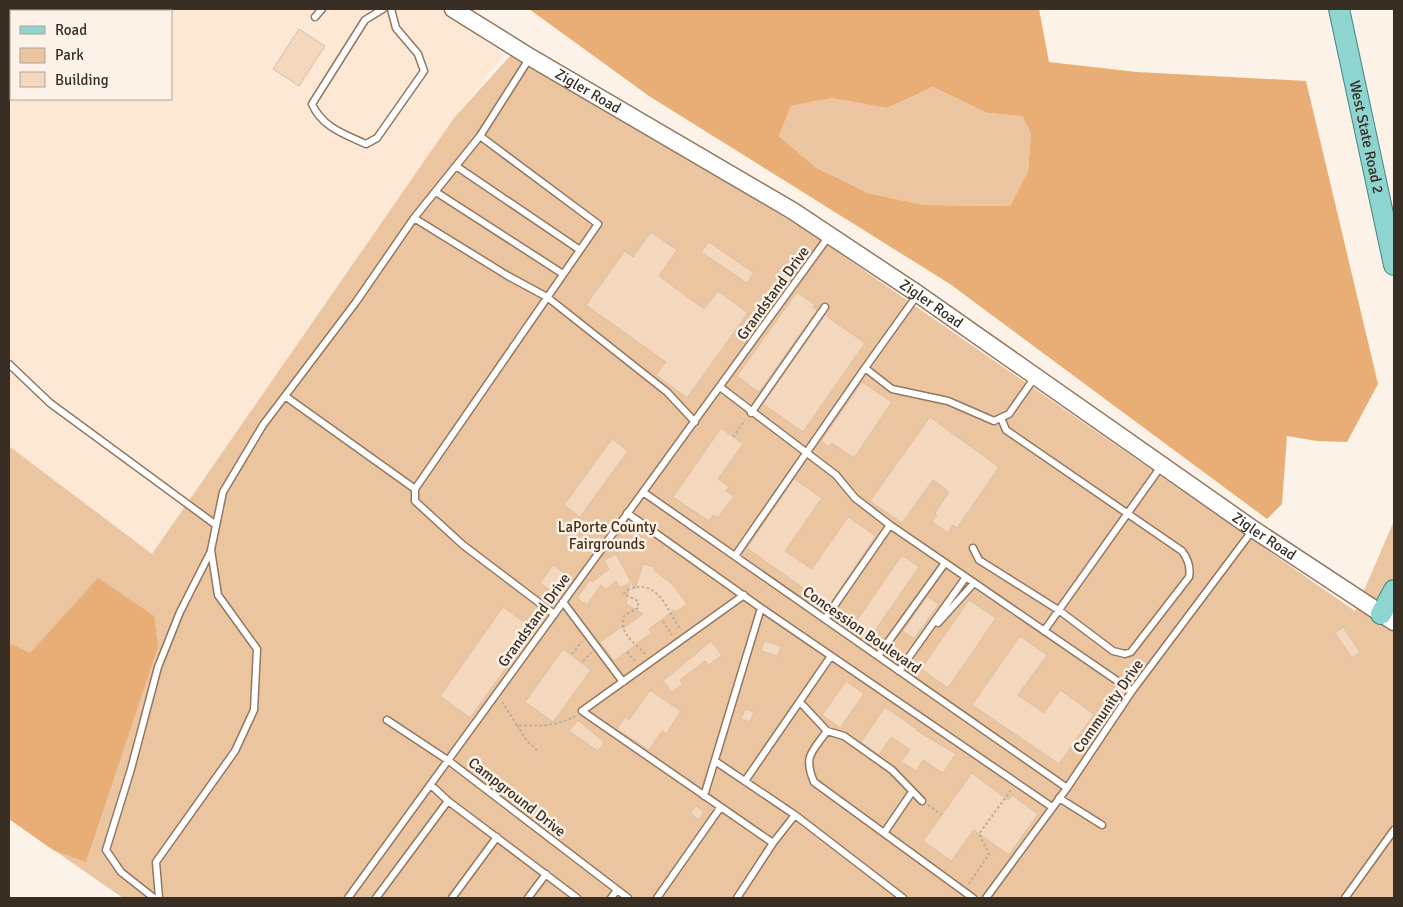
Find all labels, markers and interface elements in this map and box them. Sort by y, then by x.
legend [10,10,172,100]
text: Road [55,21,87,39]
text: Park [55,46,84,64]
street label: Zigler Road [552,65,624,117]
text: Building [55,71,109,89]
street label: West State Road 2 [1346,79,1387,195]
street label: Grandstand Drive [733,243,813,343]
street label: Zigler Road [896,275,967,332]
street label: Zigler Road [1229,508,1300,564]
park label: LaPorte County Fairgrounds [558,518,656,553]
street label: Grandstand Drive [494,570,574,670]
street label: Concession Boulevard [799,582,925,678]
street label: Community Drive [1069,656,1147,756]
street label: Campground Drive [465,753,569,841]

